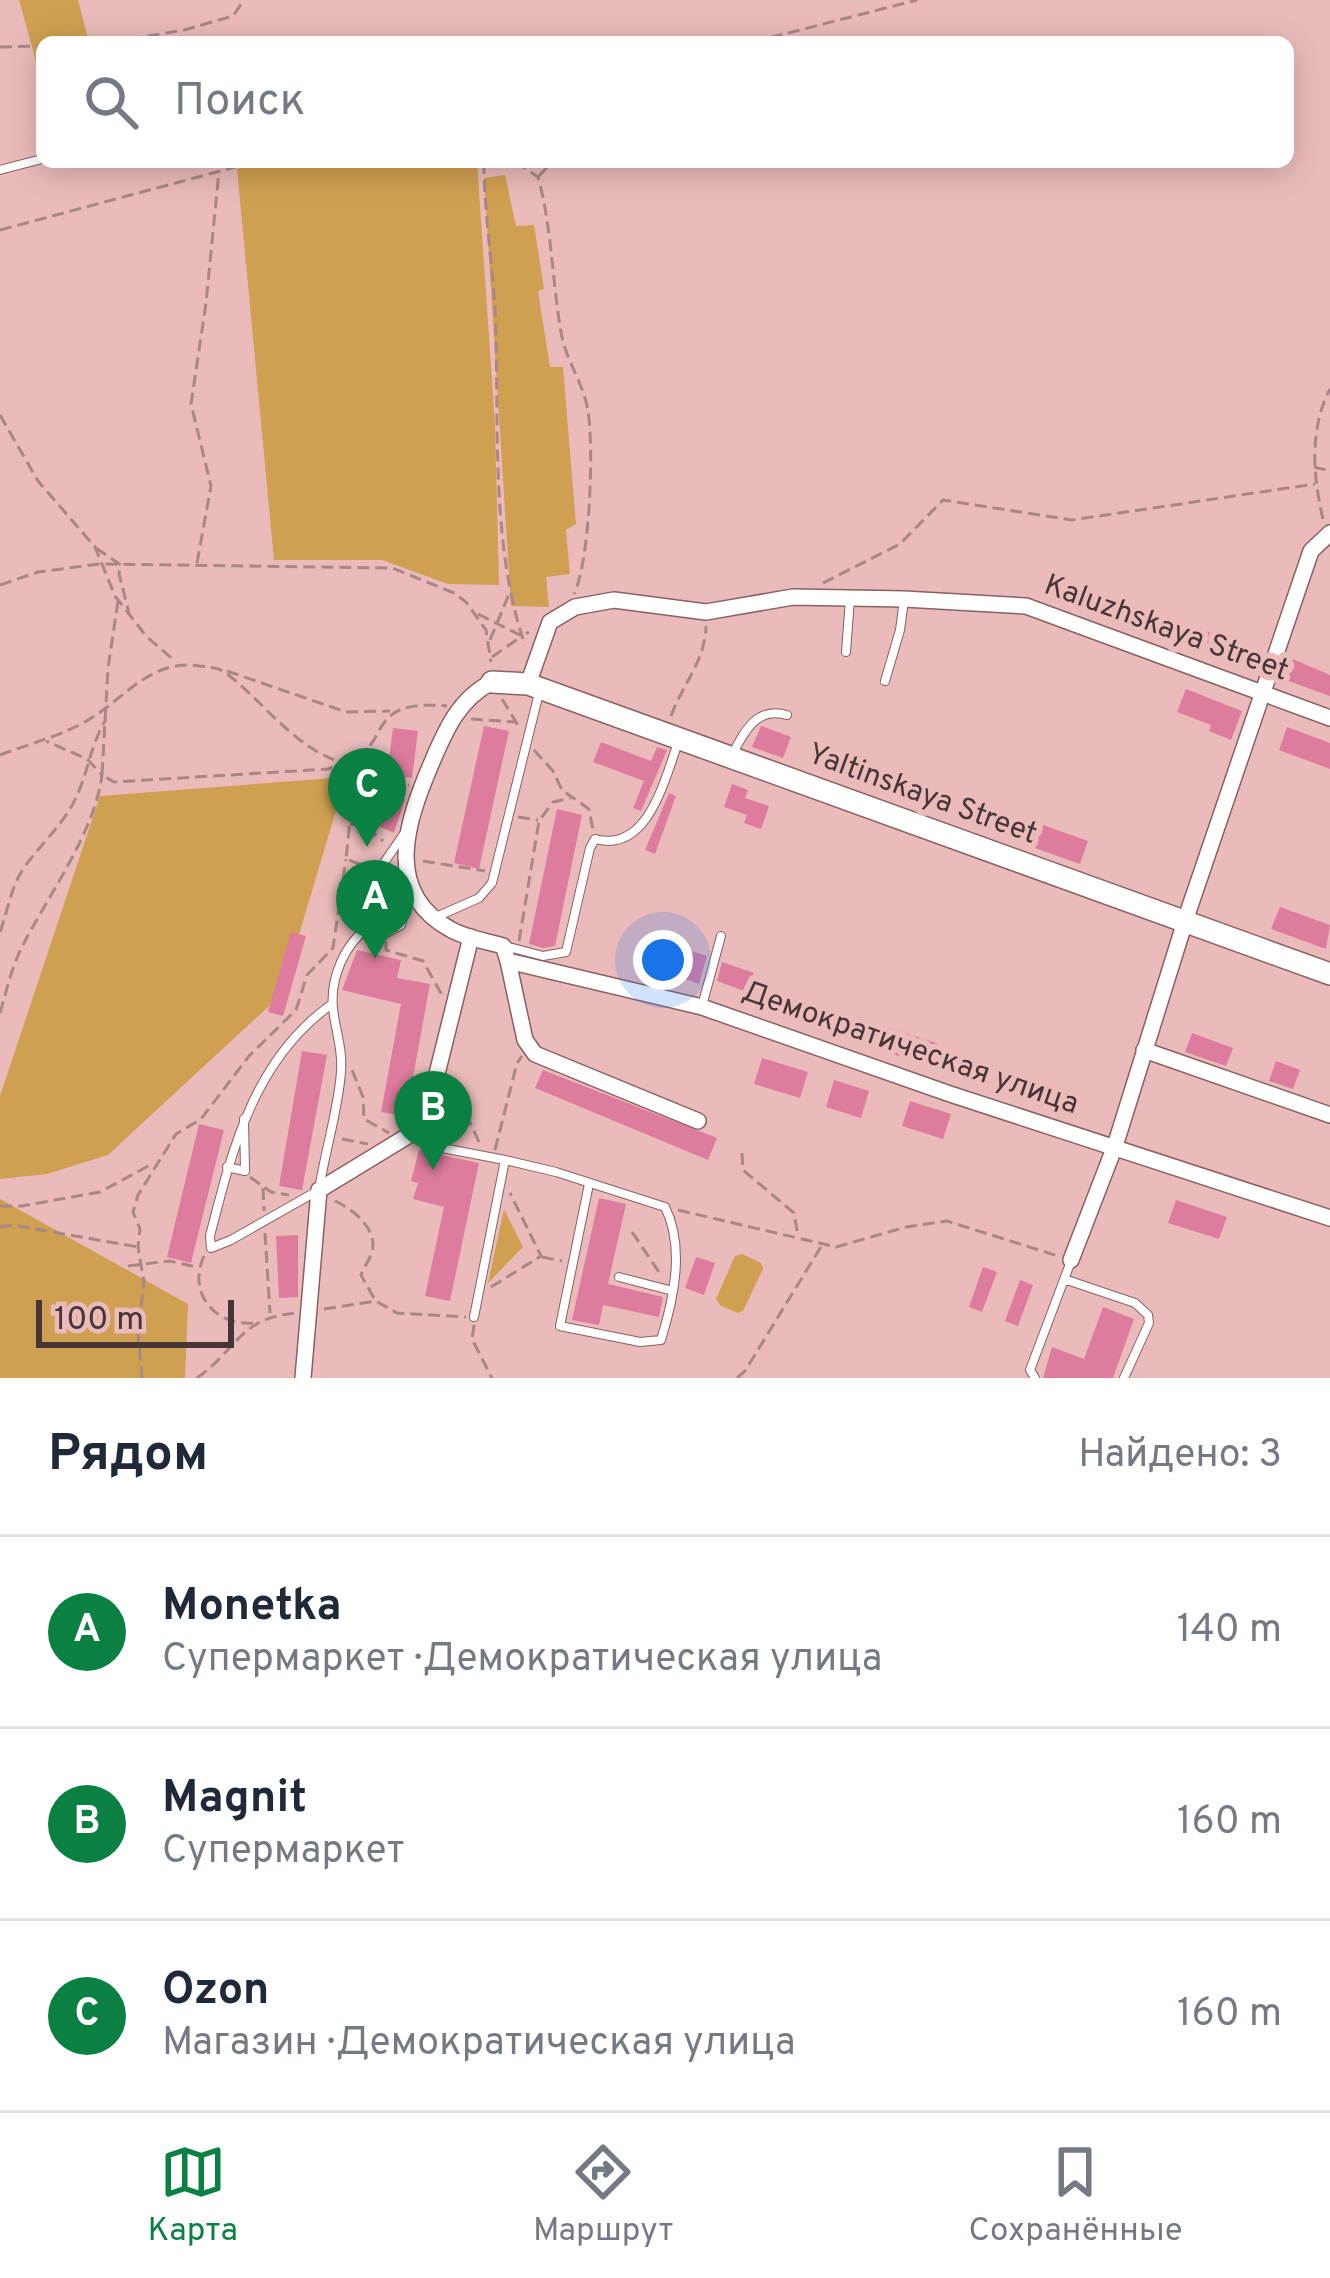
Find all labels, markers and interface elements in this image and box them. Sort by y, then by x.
search box [36,36,1294,168]
icon: search [78,69,144,135]
text: Поиск [174,74,305,131]
street label: Kaluzhskaya Street [1039,568,1293,690]
street label: Yaltinskaya Street [802,736,1042,854]
pin: C [328,748,406,847]
pin: A [336,860,414,959]
your location [633,930,693,990]
street label: Демократическая улица [737,974,1083,1124]
pin: B [394,1071,472,1170]
scale bar [36,1294,234,1347]
text: 100 m [54,1300,144,1342]
text: Рядом [48,1424,208,1489]
text: Найдено: 3 [1078,1432,1282,1481]
text: Monetka [162,1579,342,1636]
text: A [73,1607,101,1656]
text: 140 m [1177,1607,1282,1656]
text: Супермаркет · Демократическая улица [162,1636,882,1685]
text: Magnit [162,1771,307,1828]
text: B [74,1799,100,1848]
text: 160 m [1177,1799,1282,1848]
text: Супермаркет [162,1828,405,1877]
text: Ozon [162,1963,269,2020]
text: C [75,1991,99,2040]
text: 160 m [1177,1991,1282,2040]
text: Магазин · Демократическая улица [162,2020,795,2069]
tab: Карта [148,2139,238,2253]
tab: Маршрут [533,2139,673,2253]
tab: Сохранённые [968,2139,1182,2253]

